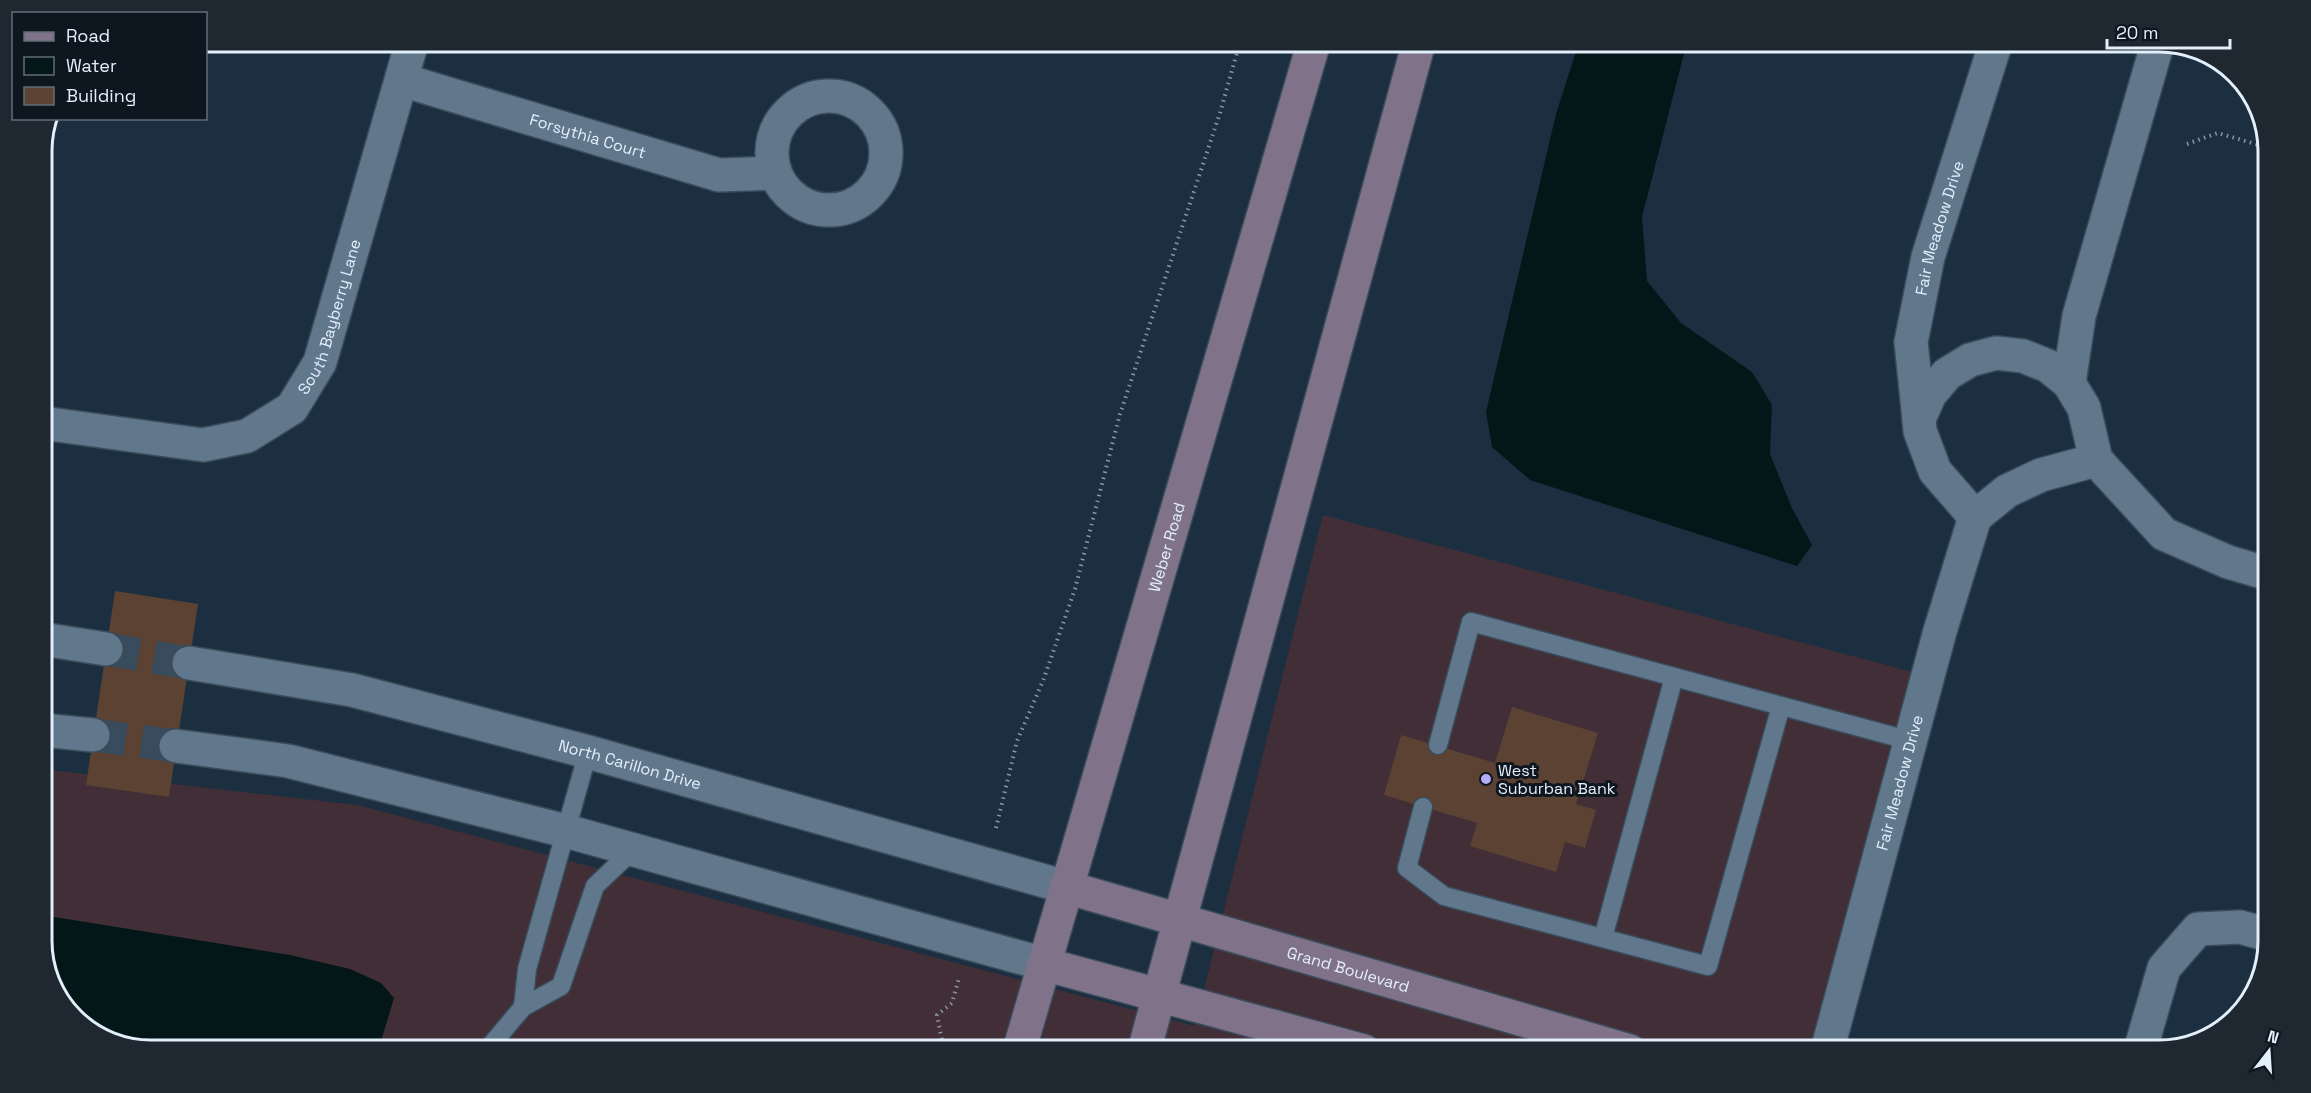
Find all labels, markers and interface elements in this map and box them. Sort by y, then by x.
legend [12,12,207,120]
scale bar [2107,12,2230,50]
text: 20 m [2116,21,2159,44]
text: Road [66,24,110,47]
text: Water [66,54,117,77]
text: Building [66,84,136,107]
street label: Forsythia Court [527,108,649,163]
street label: Fair Meadow Drive [1910,158,1968,297]
street label: South Bayberry Lane [292,237,365,398]
street label: Weber Road [1143,500,1189,594]
street label: Fair Meadow Drive [1871,712,1927,853]
street label: North Carillon Drive [556,734,704,794]
place label: West Suburban Bank [1498,760,1616,799]
marker: West Suburban Bank [1479,772,1493,786]
street label: Grand Boulevard [1285,941,1412,997]
north arrow [2239,1021,2299,1081]
text: N [2265,1026,2281,1049]

